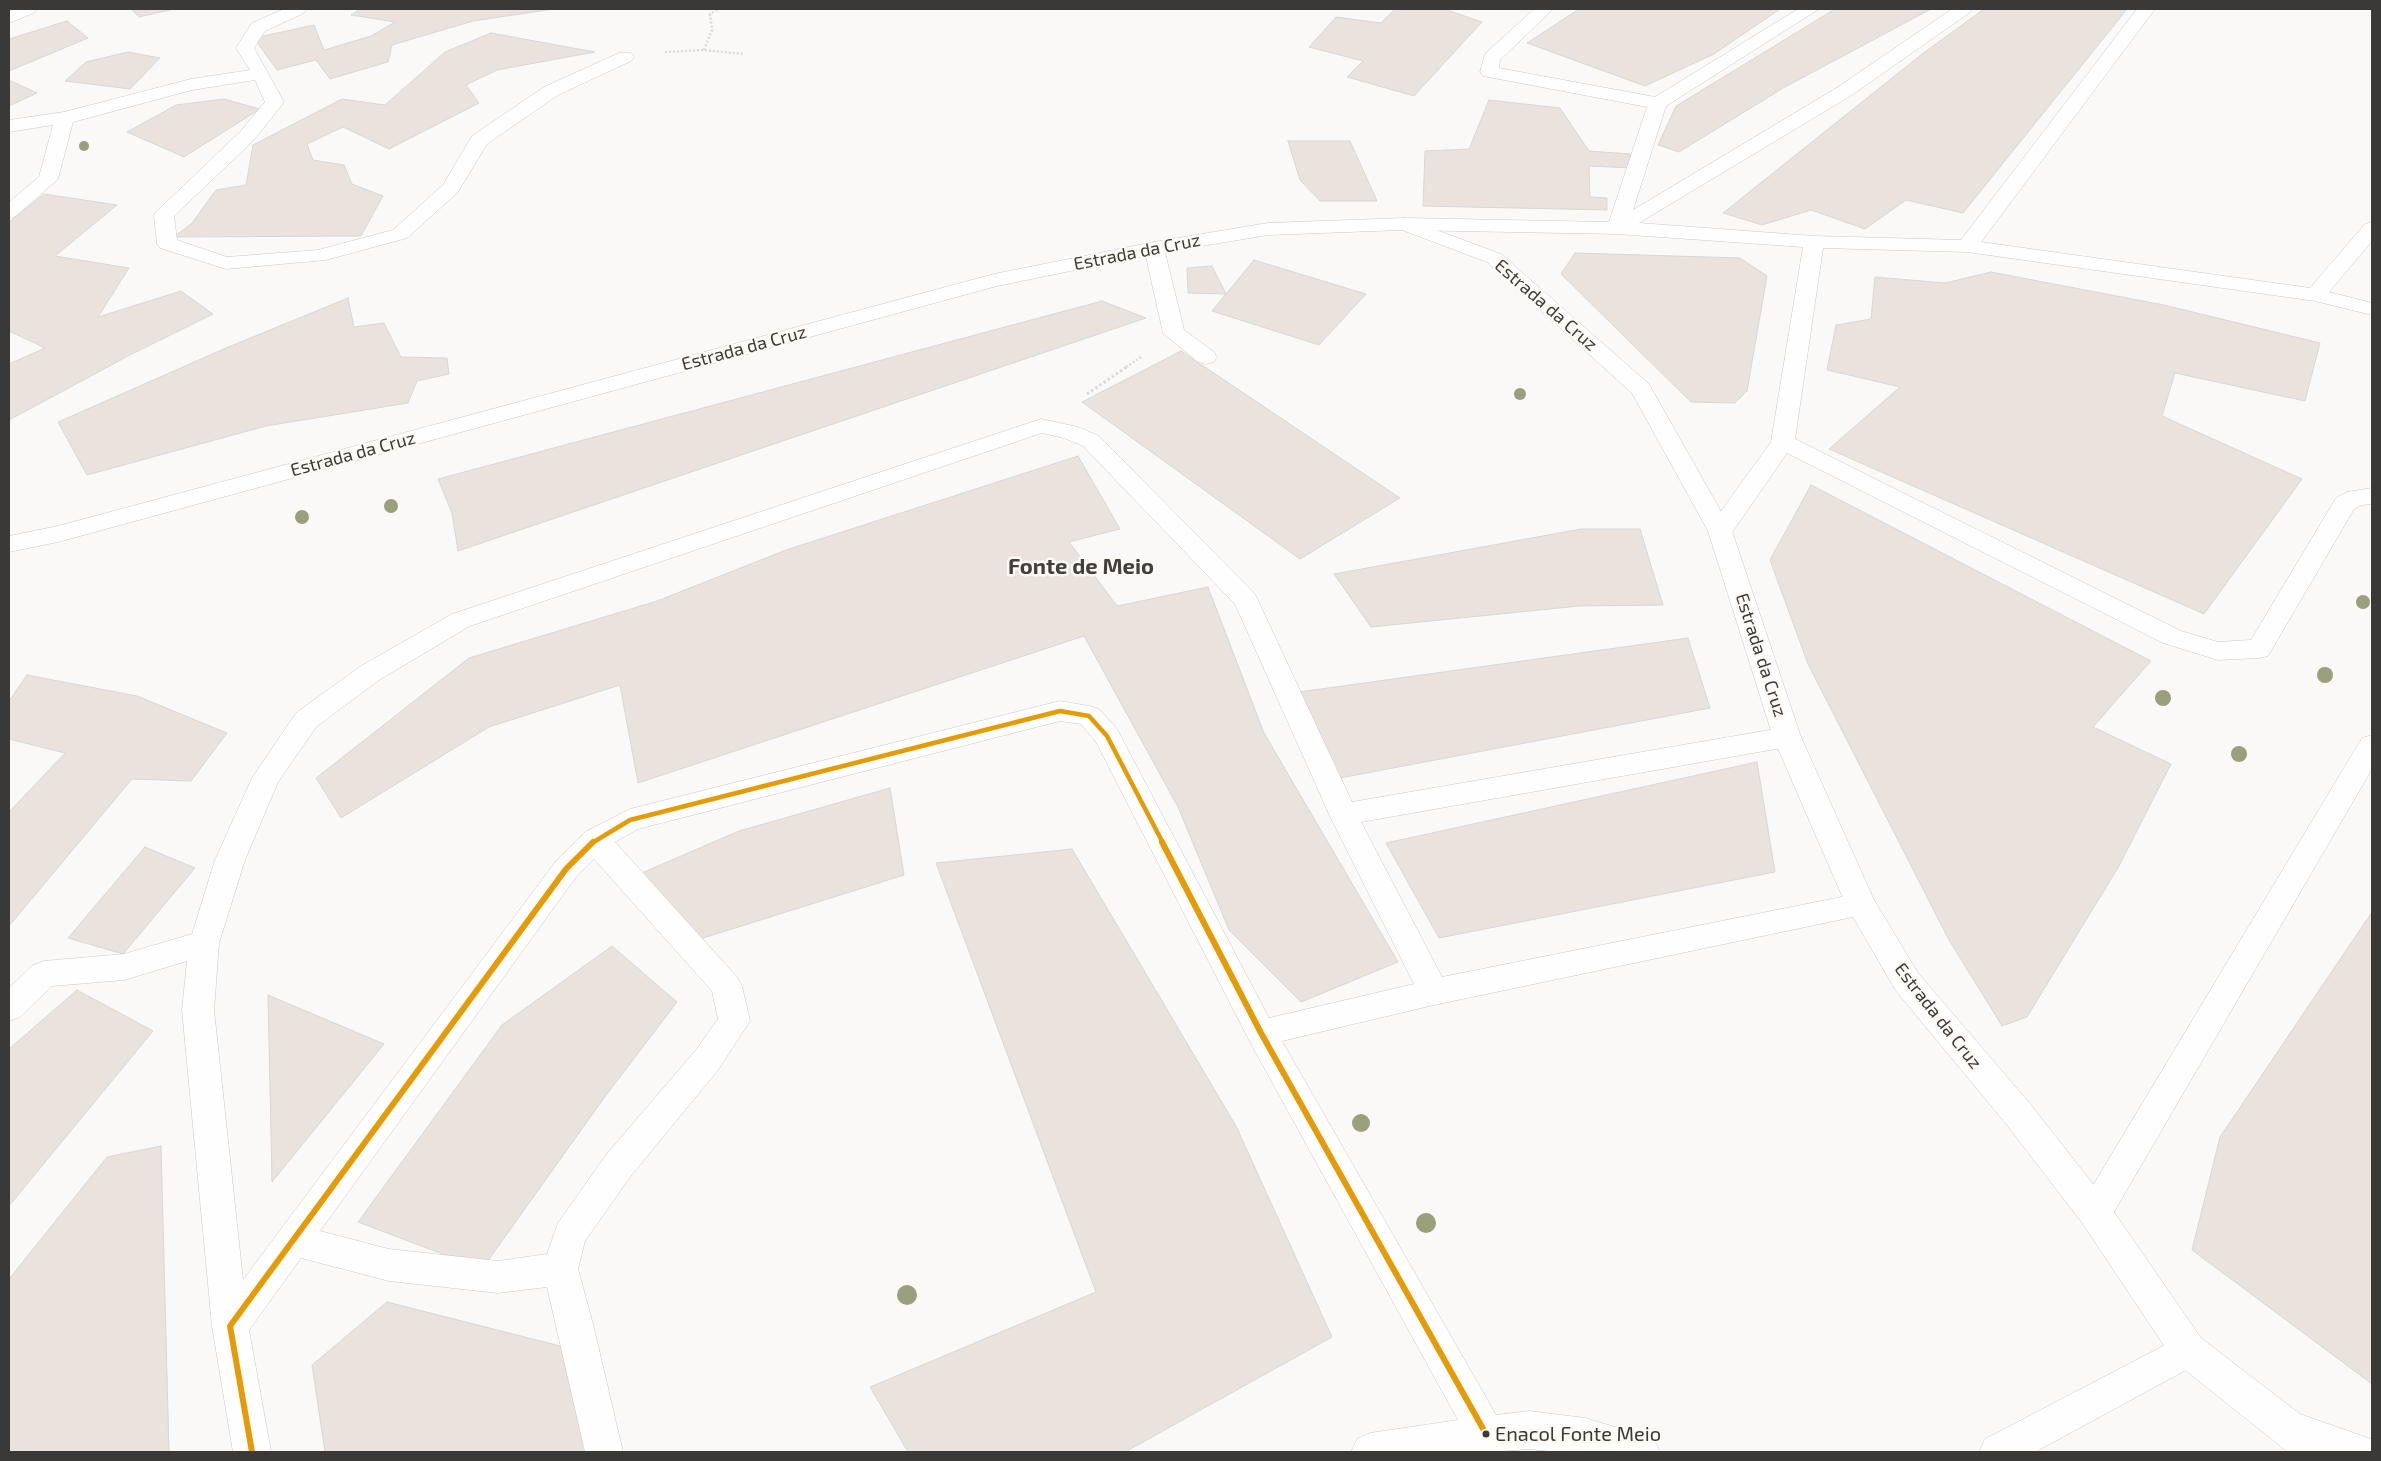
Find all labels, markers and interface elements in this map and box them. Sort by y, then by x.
street label: Estrada da Cruz [1072,229,1202,275]
street label: Estrada da Cruz [1490,255,1602,355]
street label: Estrada da Cruz [679,321,809,375]
street label: Estrada da Cruz [288,427,418,481]
district label: Fonte de Meio [1008,554,1154,580]
street label: Estrada da Cruz [1731,591,1791,719]
street label: Estrada da Cruz [1890,959,1986,1073]
place label: Enacol Fonte Meio [1495,1422,1661,1446]
marker: Enacol Fonte Meio [1481,1429,1491,1439]

